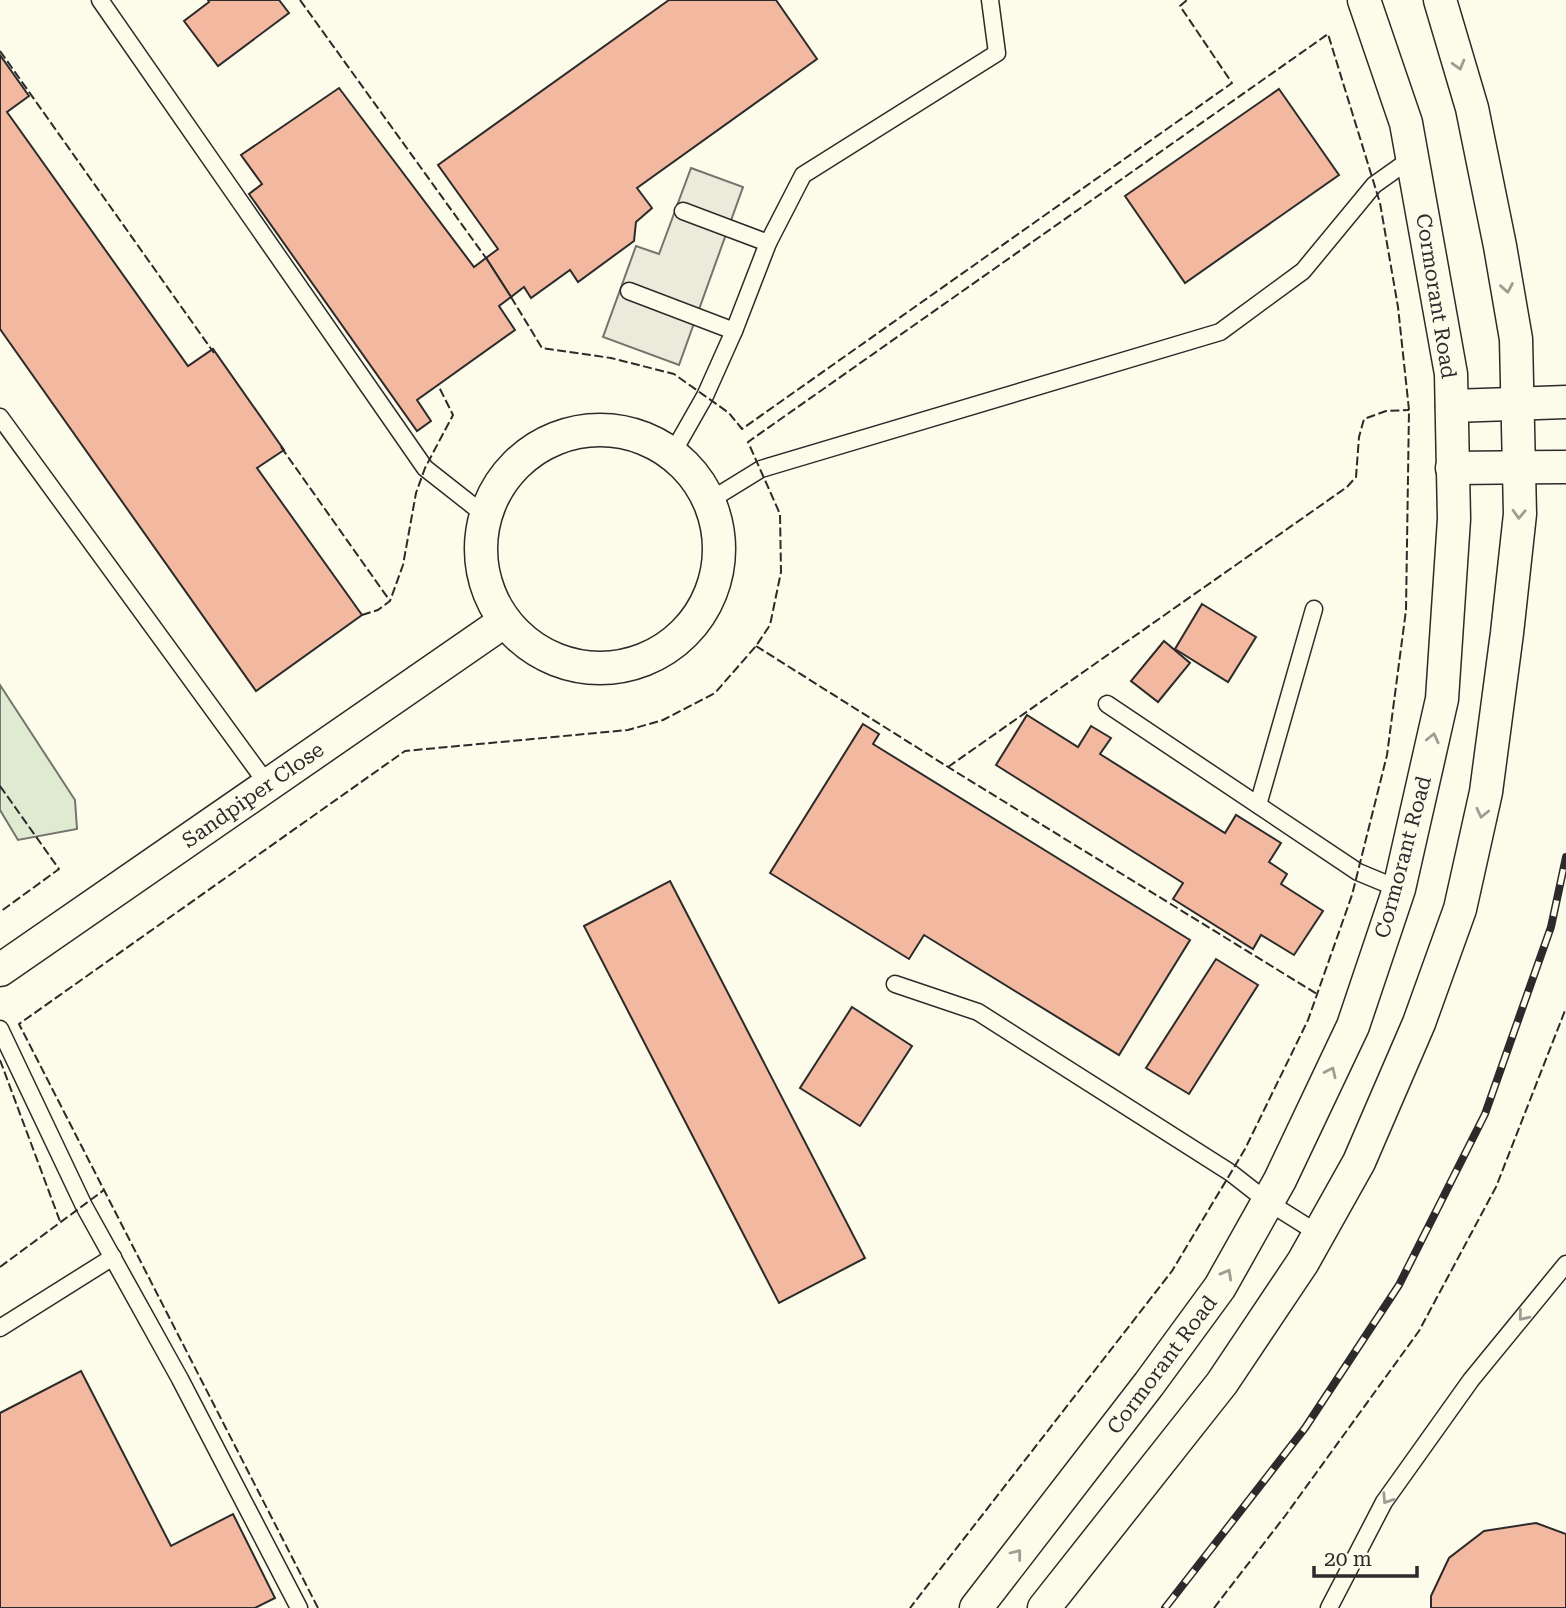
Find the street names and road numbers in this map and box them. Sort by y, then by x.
street label: Cormorant Road [1411,212,1461,381]
street label: Sandpiper Close [178,737,328,853]
street label: Cormorant Road [1370,773,1436,941]
street label: Cormorant Road [1102,1291,1222,1439]

